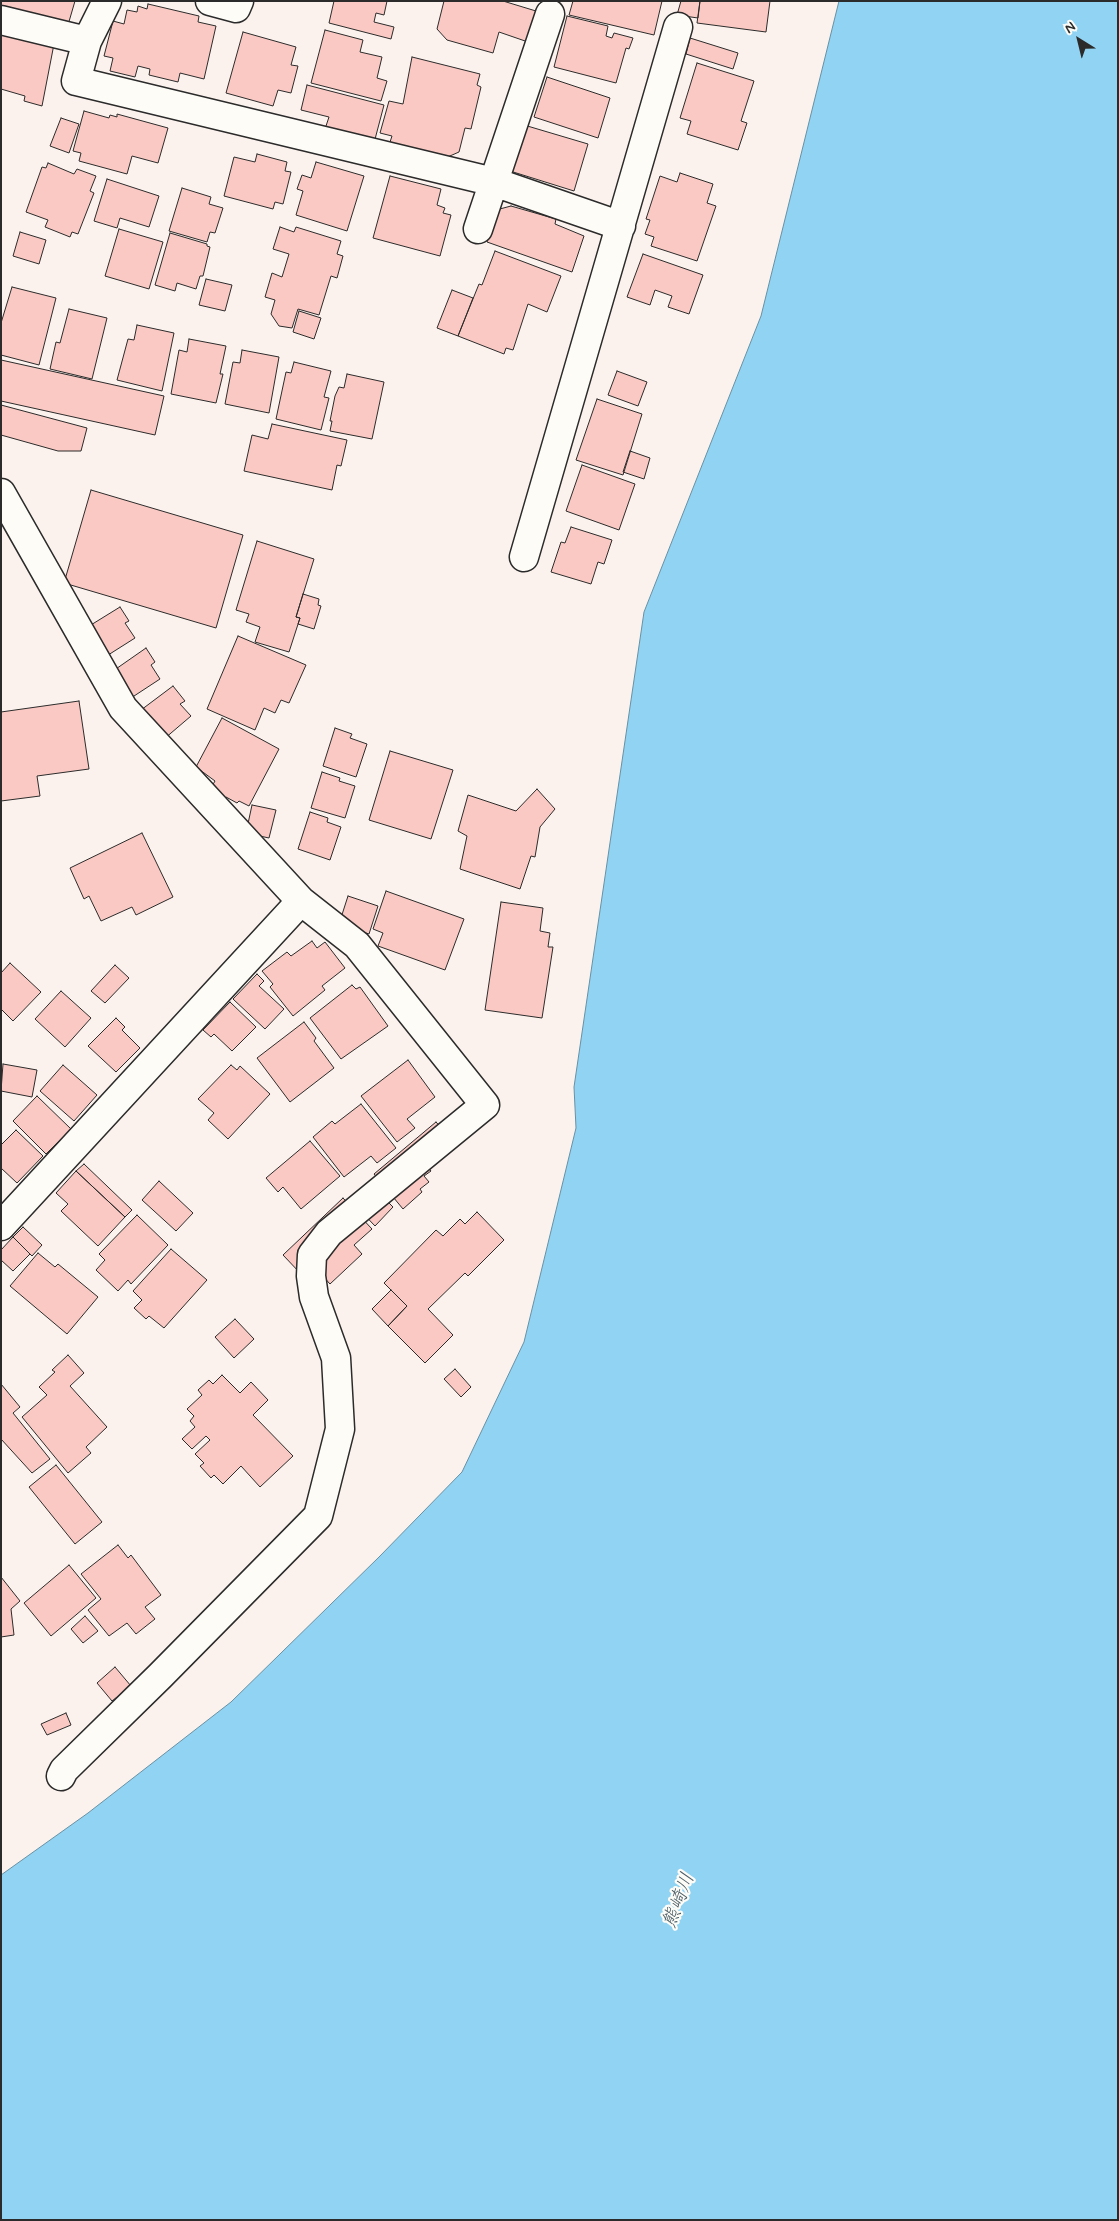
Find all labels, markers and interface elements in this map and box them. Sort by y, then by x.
north arrow [1054,15,1104,65]
text: N [1061,18,1079,38]
water label: 熊崎川 [659,1870,701,1932]

